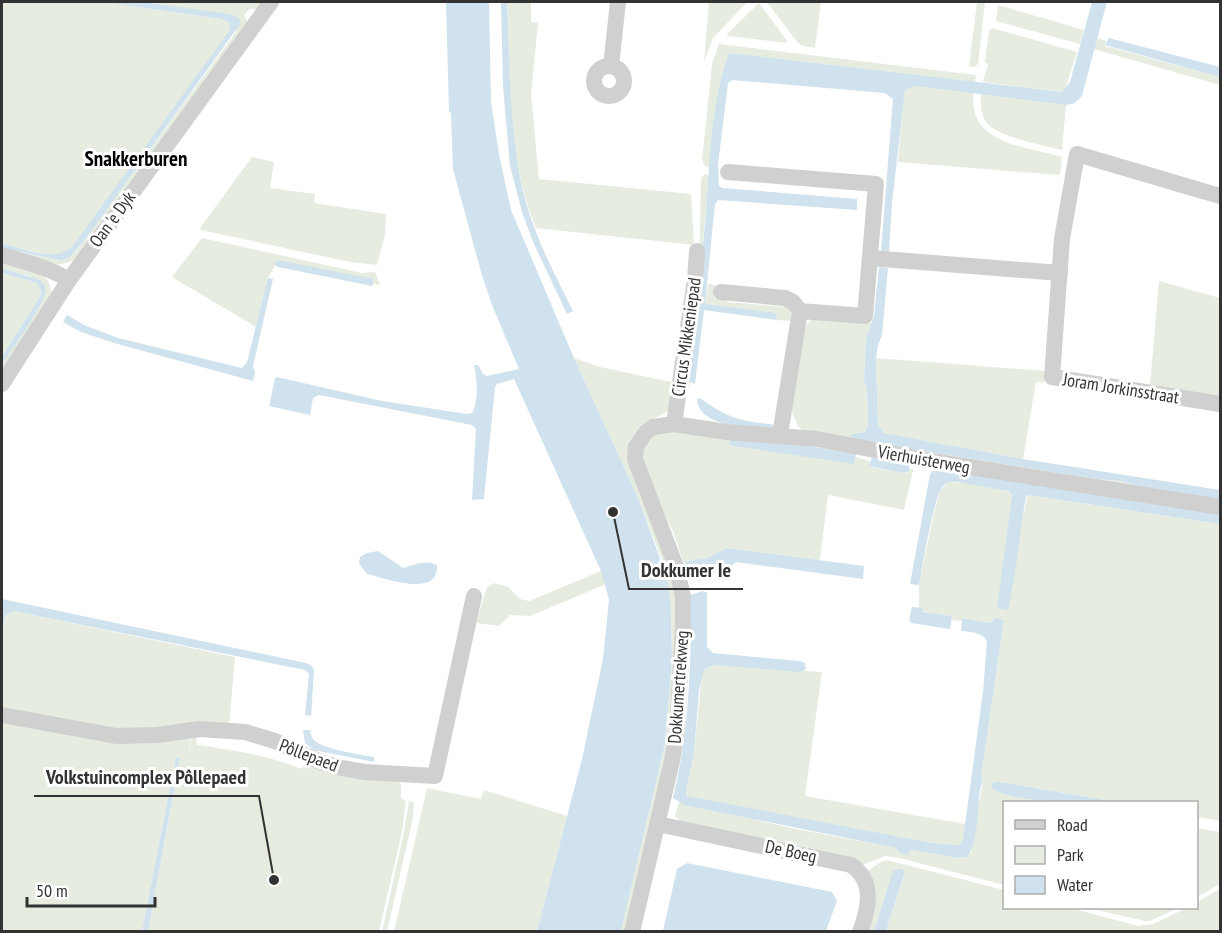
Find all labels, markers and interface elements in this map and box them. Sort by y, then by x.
district label: Snakkerburen [85,145,187,172]
street label: Oan 'e Dyk [84,186,140,252]
street label: Circus Mikkeniepad [666,276,706,398]
street label: Joram Jorkinsstraat [1060,367,1181,409]
street label: Vierhuisterweg [875,439,972,478]
callout: Dokkumer Ie [629,551,743,589]
text: Dokkumer Ie [641,557,731,583]
street label: Dokkumertrekweg [663,630,693,744]
street label: Pôllepaed [276,733,342,777]
callout: Volkstuincomplex Pôllepaed [34,758,259,796]
text: Volkstuincomplex Pôllepaed [45,764,246,790]
legend [1003,801,1198,909]
text: Road [1057,813,1088,836]
street label: De Boeg [763,834,819,868]
text: Park [1057,843,1084,866]
scale bar [27,870,154,908]
text: Water [1057,873,1093,896]
text: 50 m [36,879,68,902]

